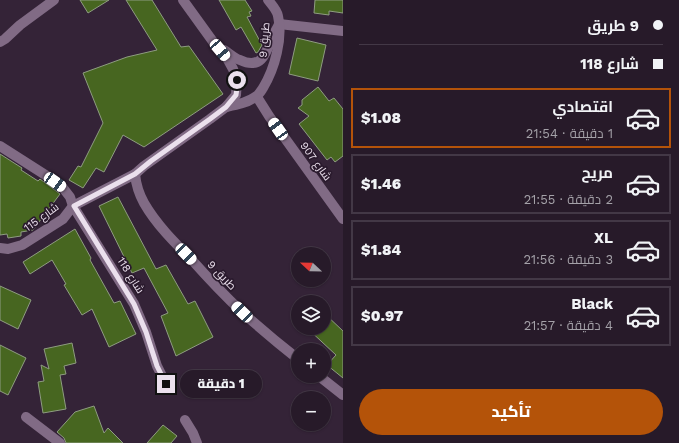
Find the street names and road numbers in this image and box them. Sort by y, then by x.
street label: 9 طريق [256,22,273,58]
street label: شارع 907 [296,139,334,184]
street label: شارع 115 [21,200,62,235]
street label: شارع 118 [114,255,147,296]
street label: طريق 9 [205,258,239,293]

